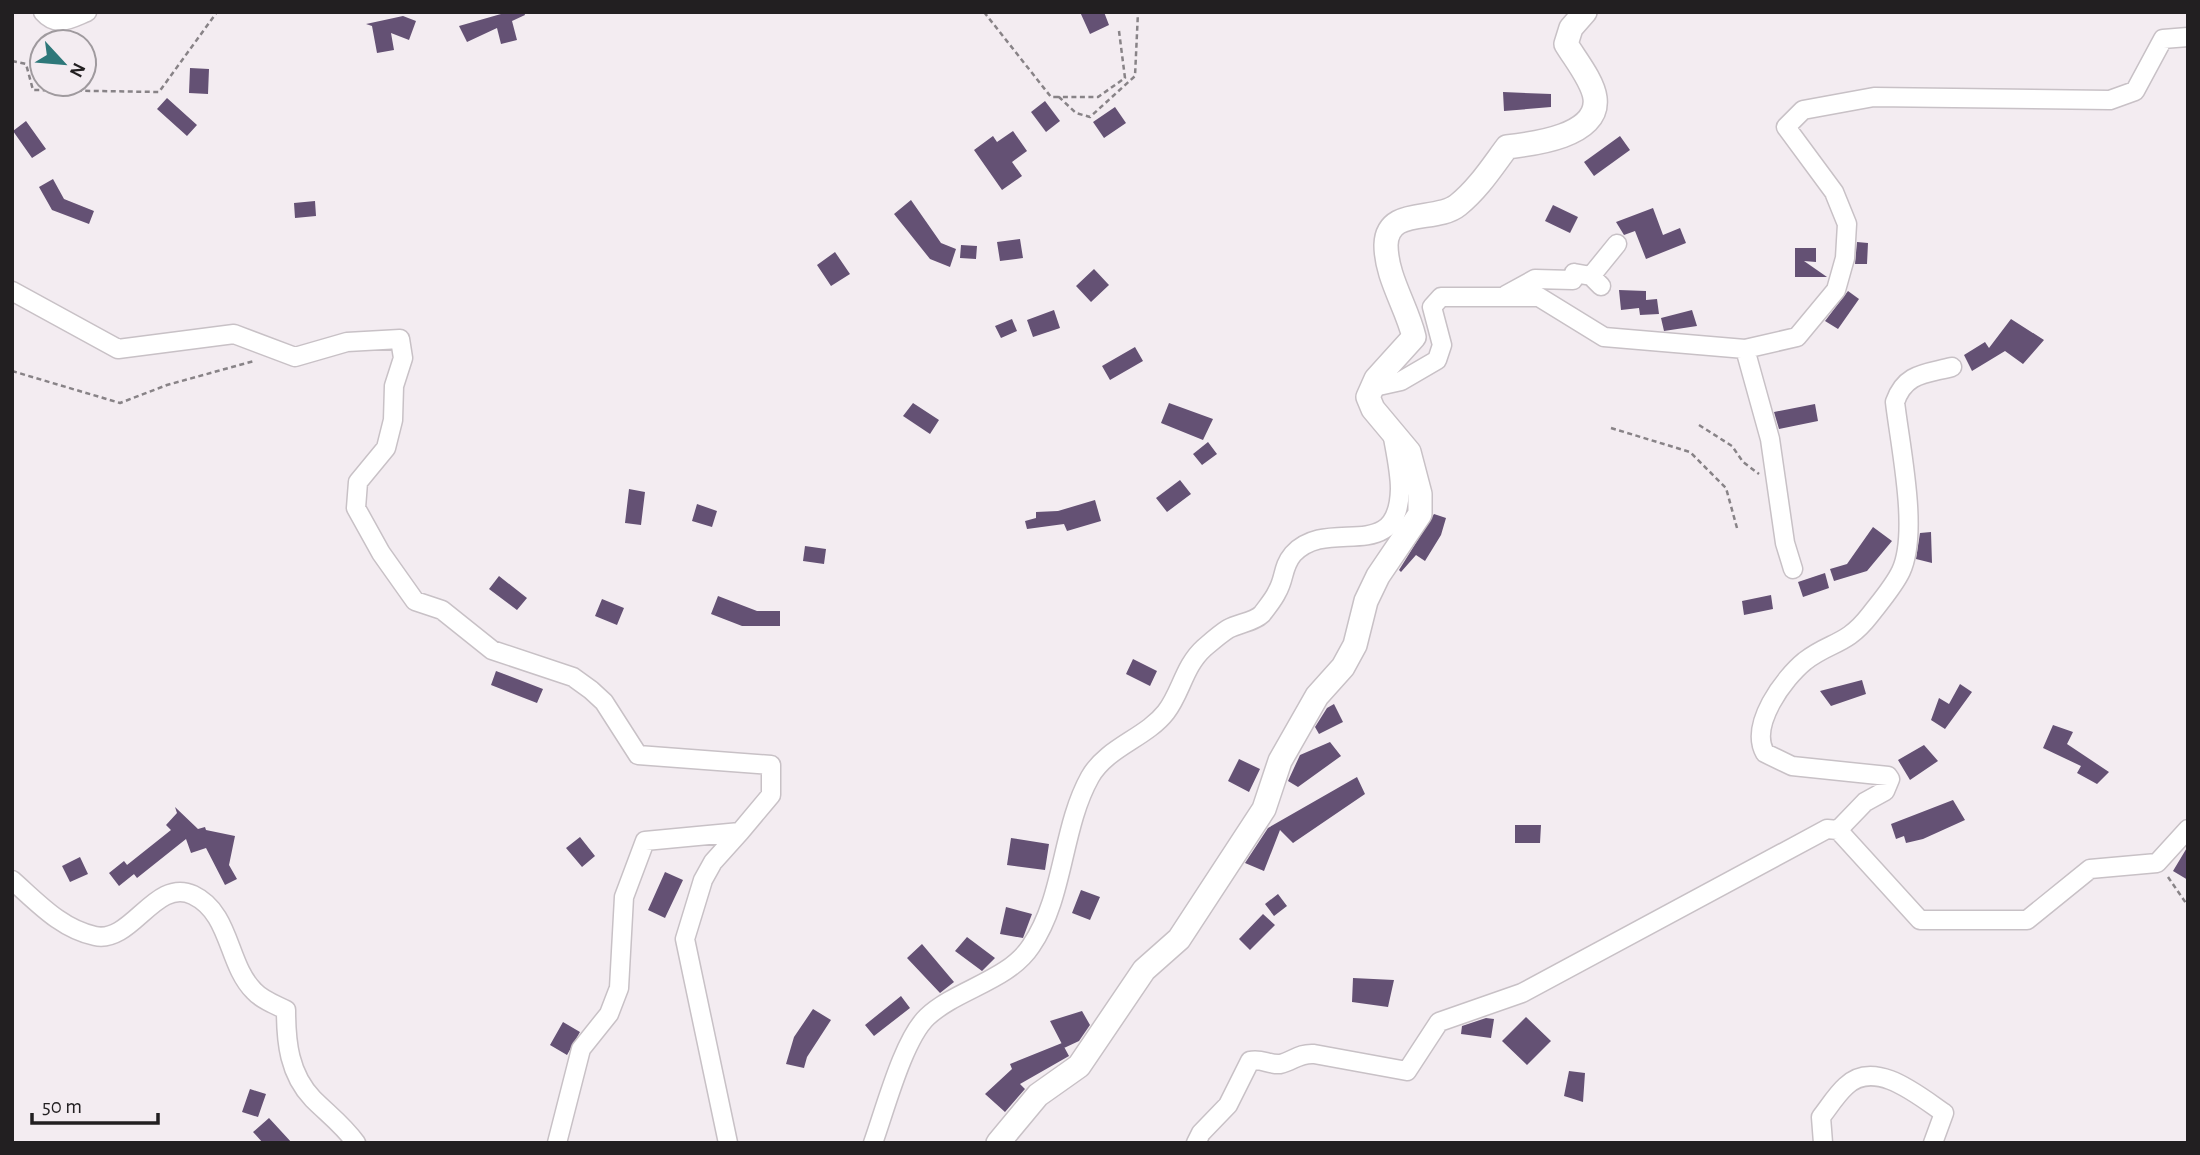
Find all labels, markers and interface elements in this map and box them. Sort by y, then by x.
north arrow [28,28,98,98]
text: N [65,60,88,80]
scale bar [32,1082,158,1126]
text: 50 m [42,1096,82,1117]

